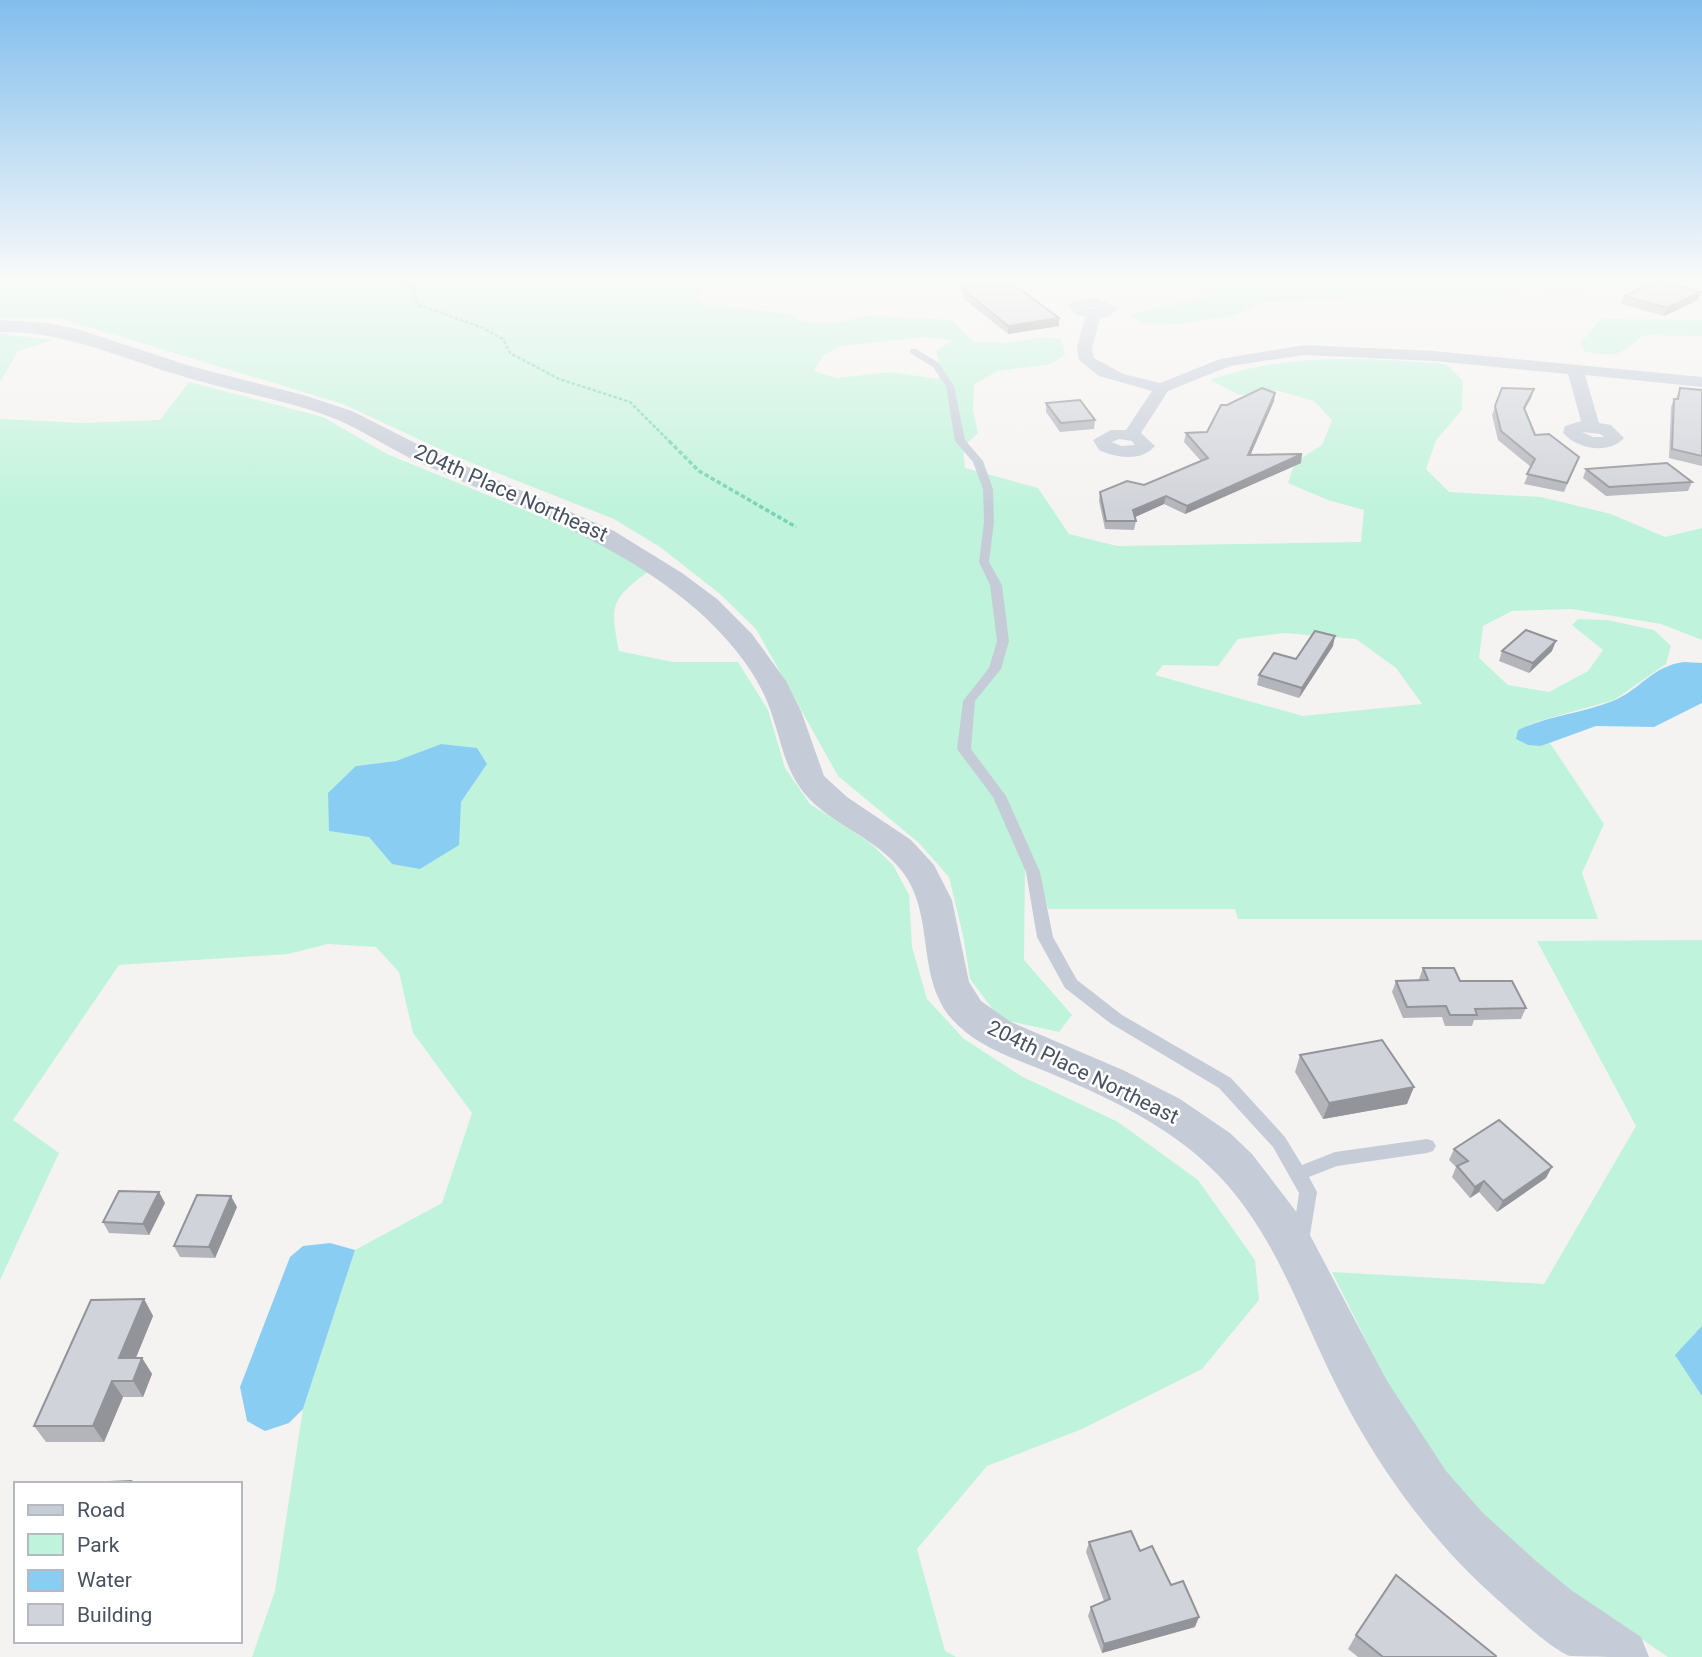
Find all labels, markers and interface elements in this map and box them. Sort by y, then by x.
street label: 204th Place Northeast [410,439,612,547]
street label: 204th Place Northeast [984,1015,1183,1129]
legend [14,1482,242,1643]
text: Road [77,1498,125,1522]
text: Park [77,1533,120,1557]
text: Water [77,1568,132,1592]
text: Building [77,1603,152,1627]

